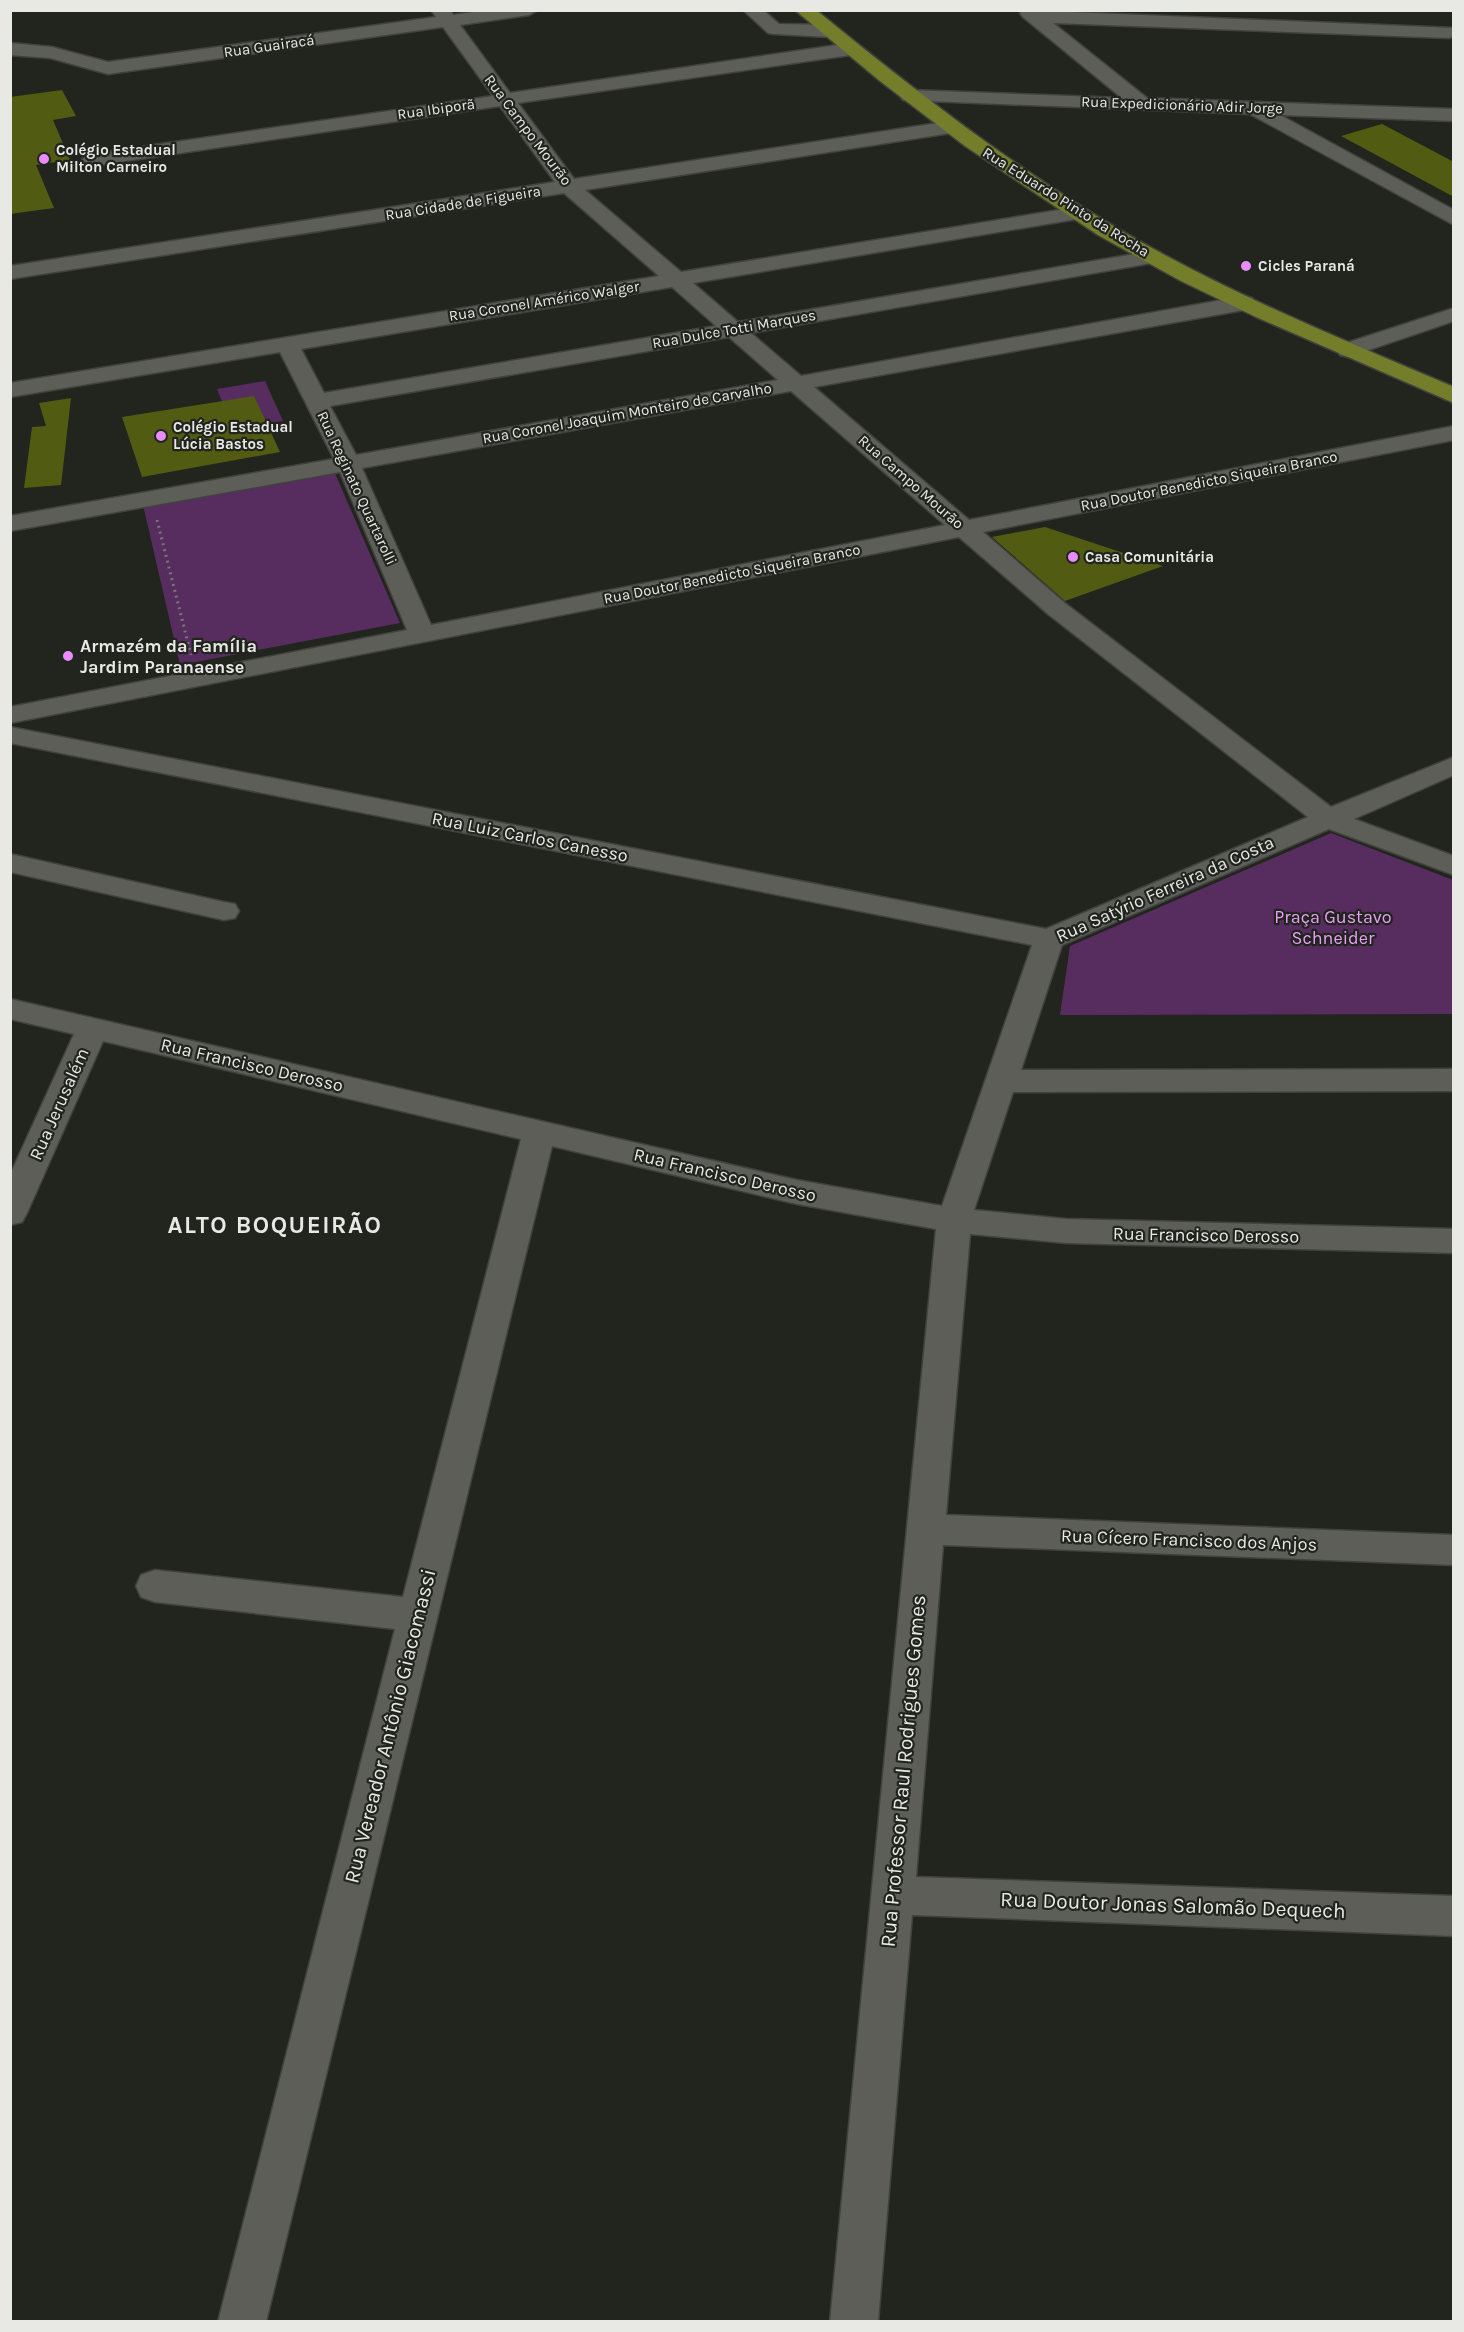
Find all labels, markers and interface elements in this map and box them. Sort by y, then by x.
street label: Rua Guairacá [223,31,315,61]
street label: Rua Campo Mourão [481,71,575,189]
street label: Rua Expedicionário Adir Jorge [1081,92,1283,118]
street label: Rua Ibiporã [396,95,476,123]
place label: Colégio Estadual Milton Carneiro [56,141,176,176]
street label: Rua Eduardo Pinto da Rocha [979,143,1153,261]
marker: Colégio Estadual Milton Carneiro [37,152,51,166]
street label: Rua Cidade de Figueira [384,182,542,224]
place label: Cicles Paraná [1258,257,1355,275]
marker: Cicles Paraná [1239,259,1253,273]
street label: Rua Coronel Américo Walger [448,277,641,325]
street label: Rua Dulce Totti Marques [651,306,817,352]
street label: Rua Coronel Joaquim Monteiro de Carvalho [481,379,773,447]
street label: Rua Reginato Quartarolli [313,408,401,568]
place label: Colégio Estadual Lúcia Bastos [173,418,293,453]
marker: Colégio Estadual Lúcia Bastos [154,429,168,443]
street label: Rua Campo Mourão [855,431,967,533]
street label: Rua Doutor Benedicto Siqueira Branco [1079,447,1339,515]
street label: Rua Doutor Benedicto Siqueira Branco [602,540,862,608]
place label: Casa Comunitária [1085,548,1214,566]
marker: Casa Comunitária [1066,550,1080,564]
place label: Armazém da Família Jardim Paranaense [80,635,257,678]
marker: Armazém da Família Jardim Paranaense [61,649,75,663]
street label: Rua Luiz Carlos Canesso [430,807,630,867]
street label: Rua Satýrio Ferreira da Costa [1053,831,1277,947]
park label: Praça Gustavo Schneider [1274,906,1392,949]
street label: Rua Francisco Derosso [159,1033,345,1097]
street label: Rua Jerusalém [24,1044,94,1164]
street label: Rua Francisco Derosso [632,1143,818,1207]
district label: ALTO BOQUEIRÃO [168,1211,382,1239]
street label: Rua Francisco Derosso [1113,1222,1299,1248]
street label: Rua Cícero Francisco dos Anjos [1061,1525,1317,1555]
street label: Rua Vereador Antônio Giacomassi [339,1566,441,1886]
street label: Rua Professor Raul Rodrigues Gomes [876,1594,930,1948]
street label: Rua Doutor Jonas Salomão Dequech [1000,1887,1346,1923]

